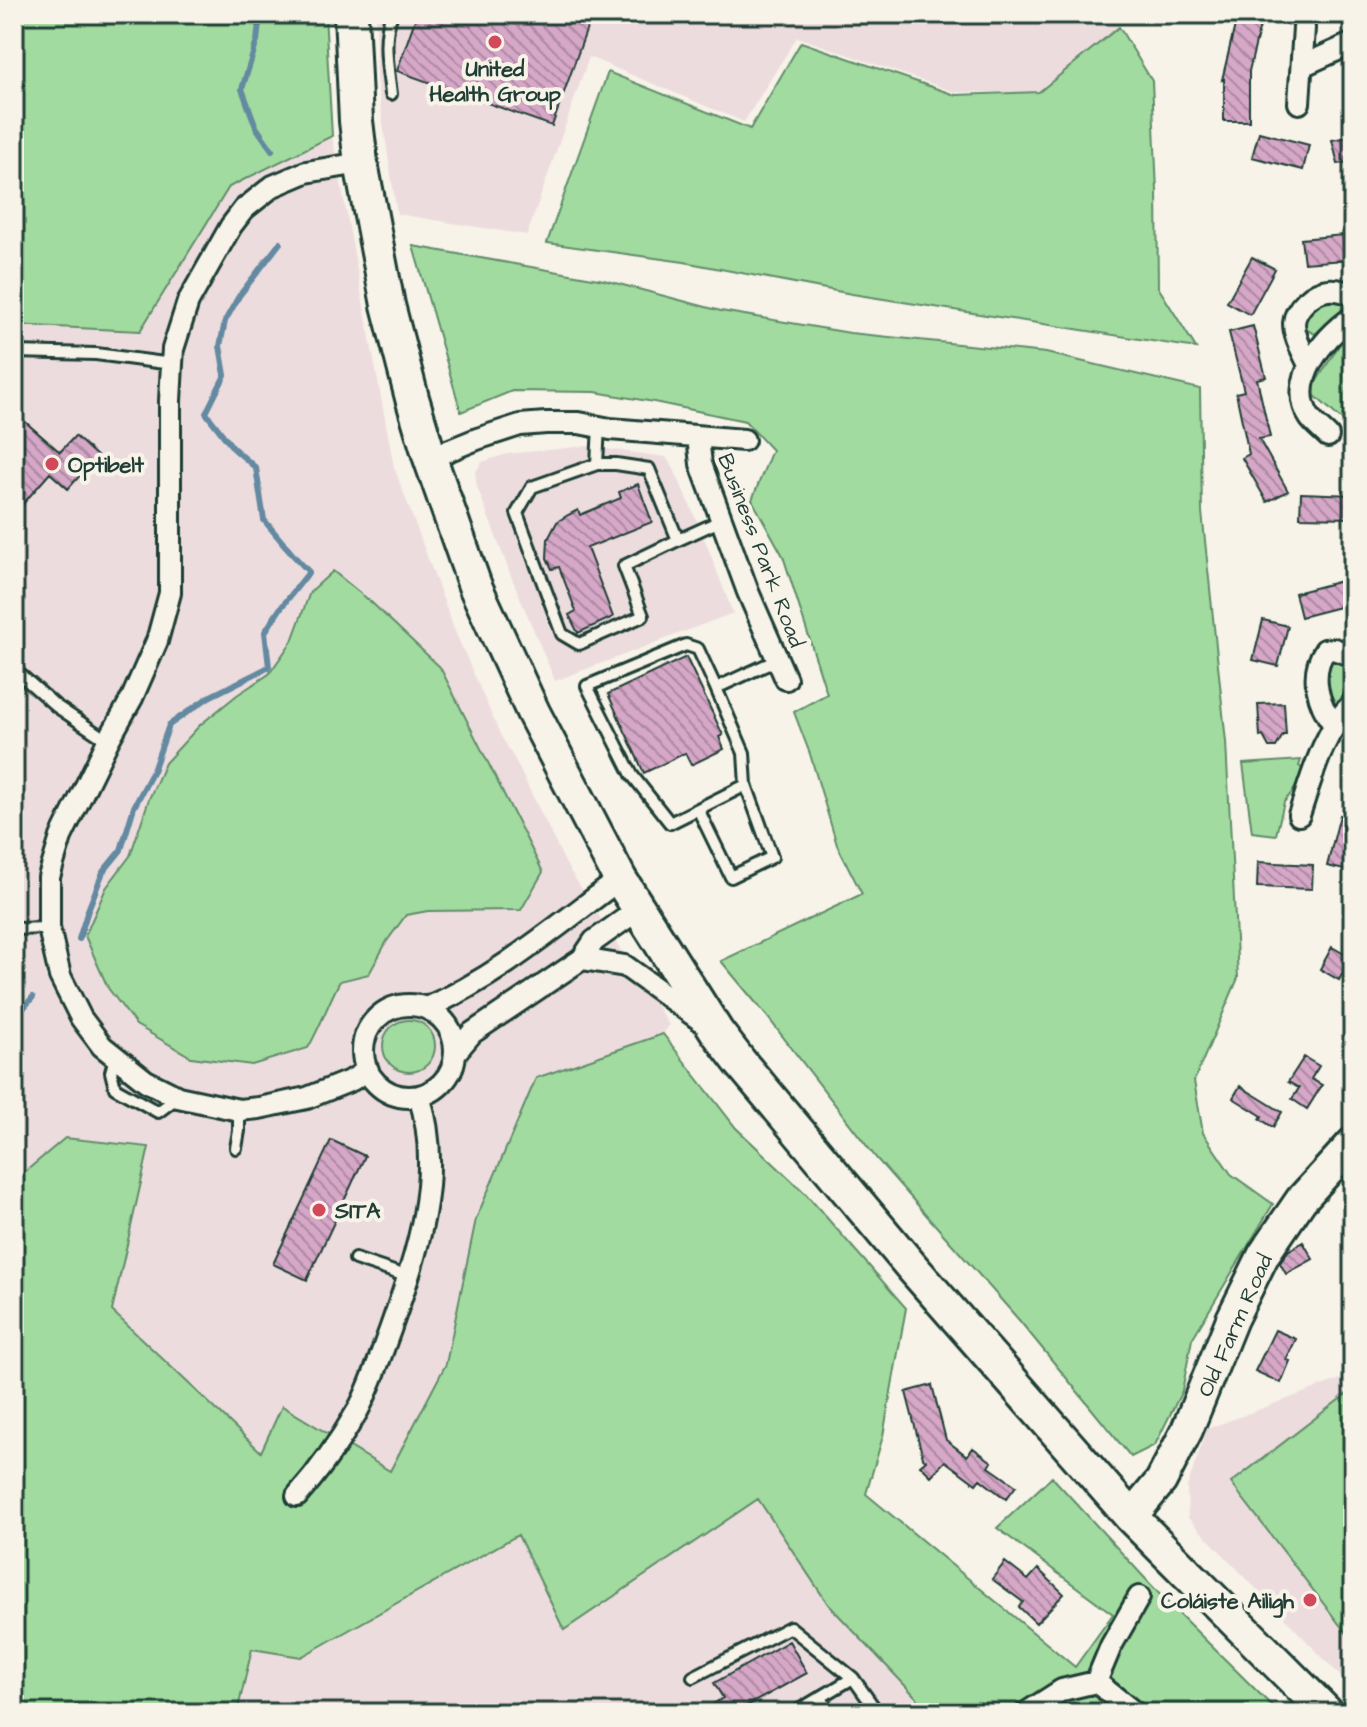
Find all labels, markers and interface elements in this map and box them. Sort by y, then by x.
marker: United Health Group [486,33,504,51]
place label: United Health Group [429,54,562,110]
street label: Business Park Road [709,449,812,652]
place label: Optibelt [68,450,145,481]
marker: Optibelt [43,455,61,473]
place label: SITA [334,1196,381,1227]
marker: SITA [310,1201,328,1219]
street label: Old Farm Road [1190,1249,1281,1402]
place label: Coláiste Ailigh [1161,1586,1295,1618]
marker: Coláiste Ailigh [1301,1591,1319,1609]

